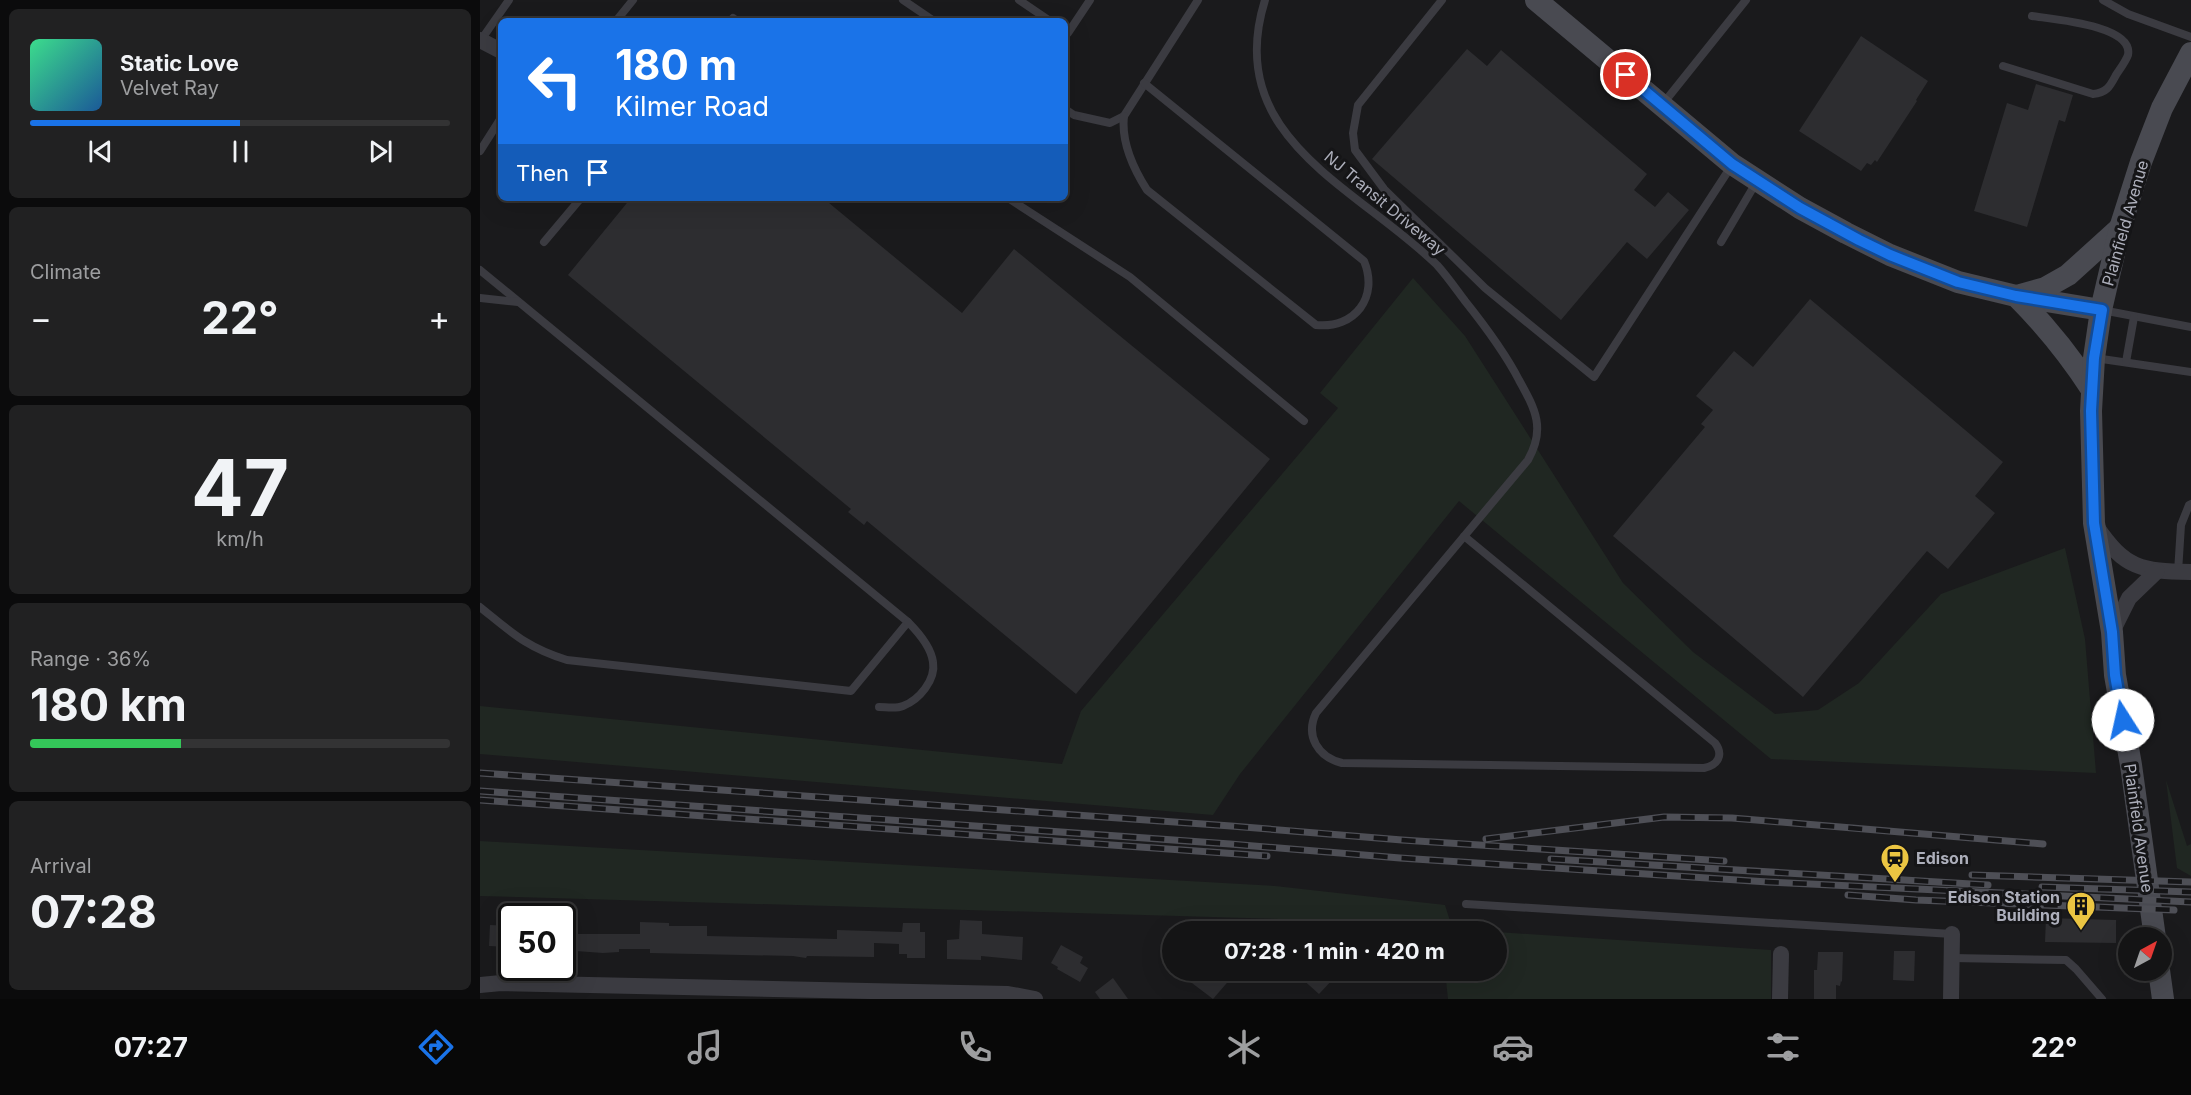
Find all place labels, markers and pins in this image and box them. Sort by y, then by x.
pin [1600,49,1651,100]
station icon: Edison [1879,842,1911,884]
place label: Edison [1916,848,1969,868]
place label: Edison Station Building [1948,887,2060,925]
building icon: Edison Station Building [2065,890,2097,932]

